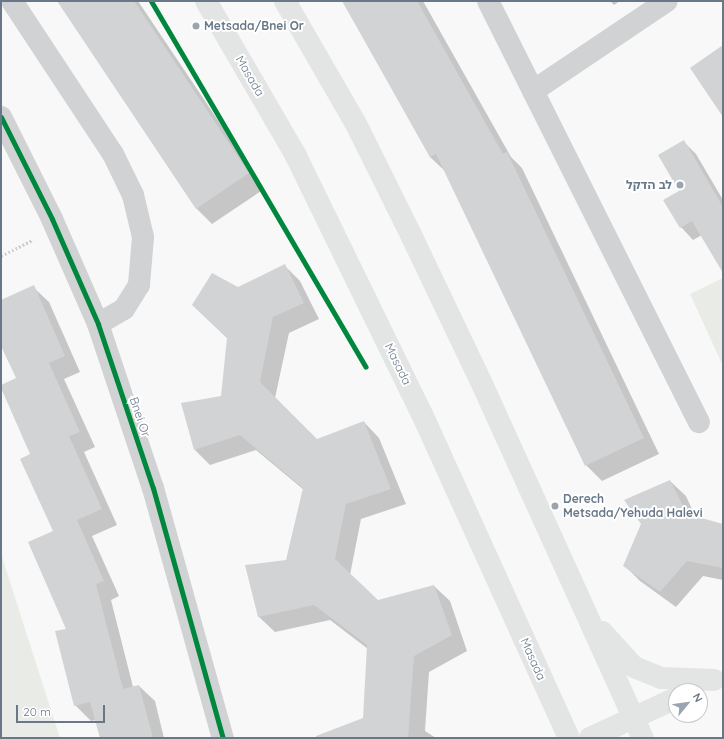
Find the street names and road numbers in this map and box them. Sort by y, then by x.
street label: Masada [233,53,267,99]
street label: Masada [382,341,414,387]
street label: Bnei Or [126,395,154,439]
street label: Masada [517,636,549,682]

